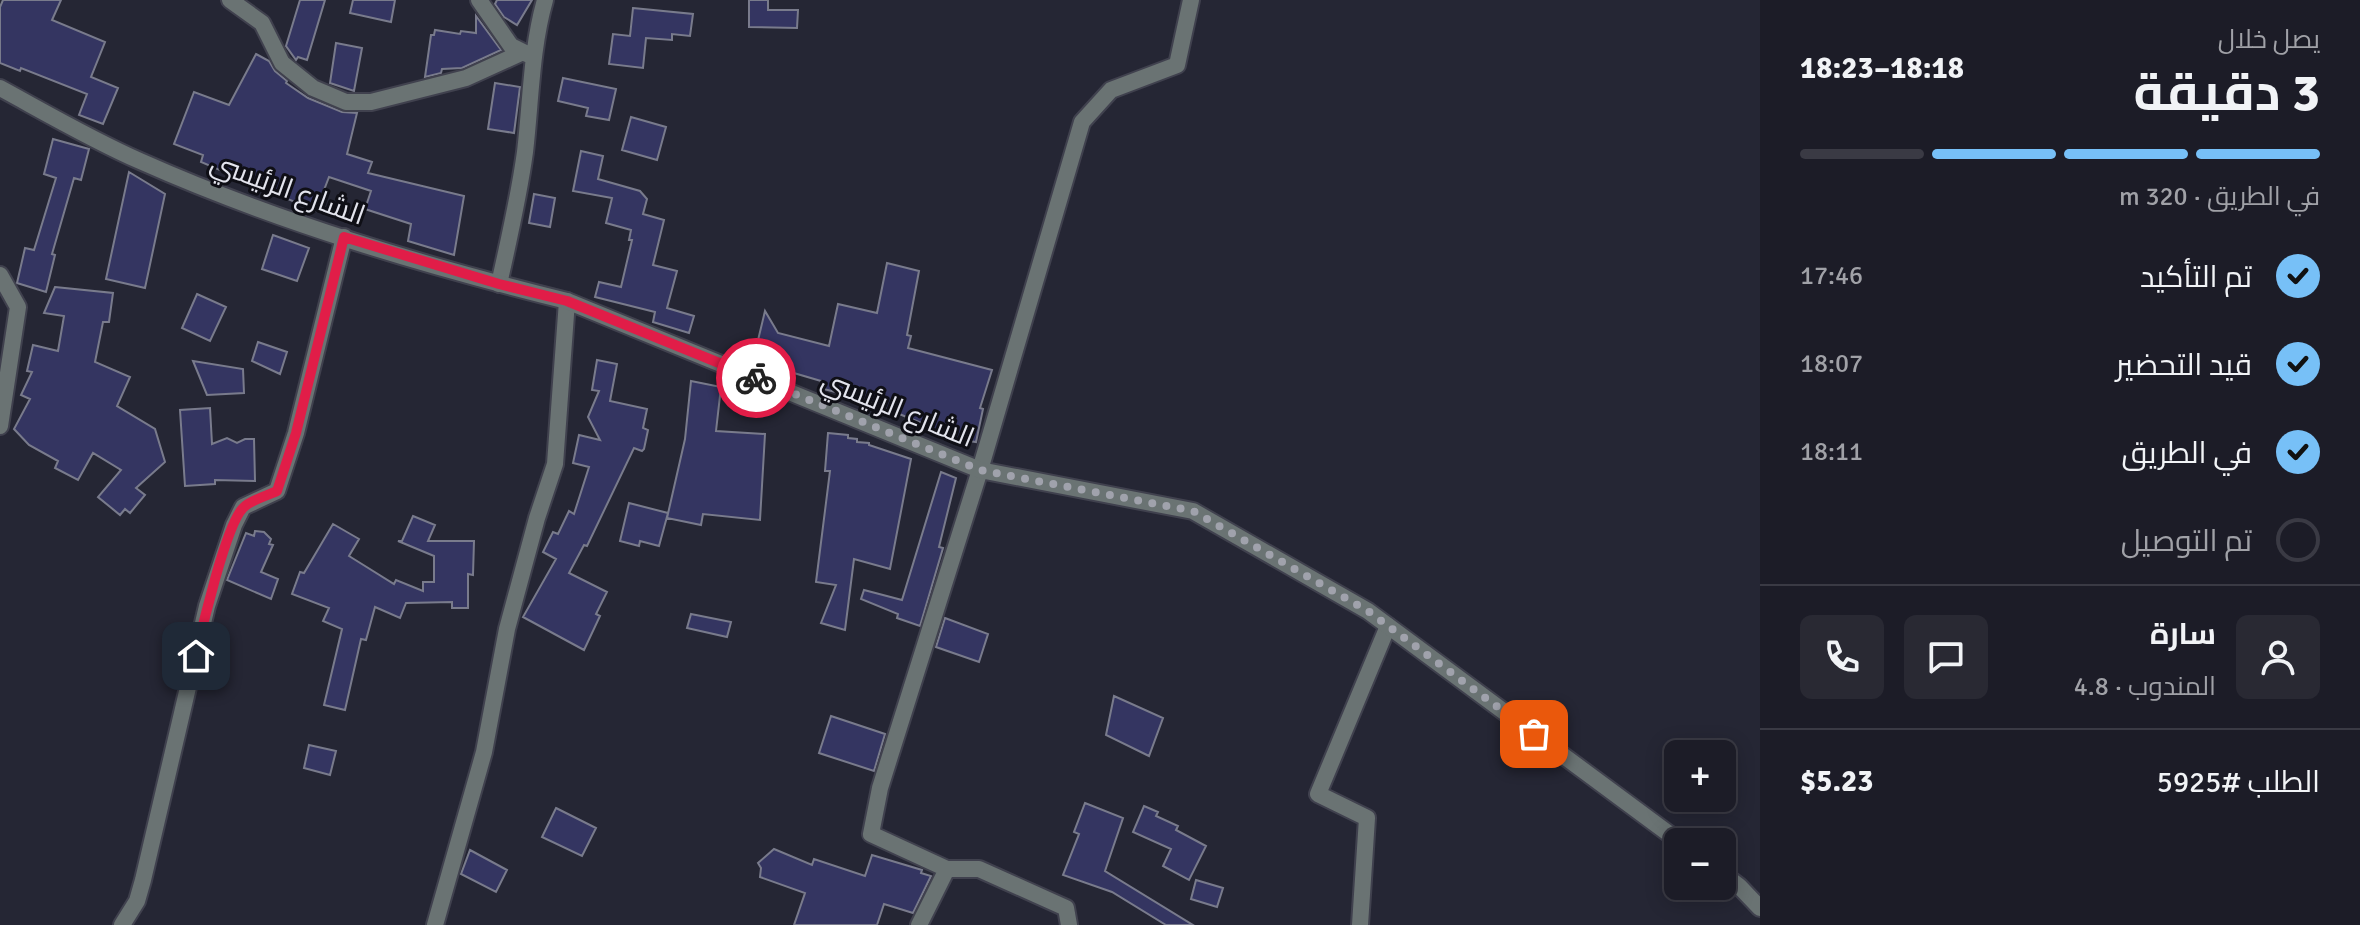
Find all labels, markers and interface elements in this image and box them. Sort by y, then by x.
text: يصل خلال [2218,24,2320,56]
text: 18:18–18:23 [1800,50,1964,87]
text: 3 دقيقة [2133,61,2320,125]
street label: الشارع الرئيسي [205,145,370,235]
text: في الطريق · 320 m [2119,181,2320,213]
icon: check [2276,254,2320,298]
text: تم التأكيد [2140,259,2252,296]
text: 17:46 [1800,260,1863,292]
courier [716,338,796,418]
icon: check [2276,342,2320,386]
text: قيد التحضير [2116,347,2252,384]
text: 18:07 [1800,348,1863,380]
icon: bike [734,356,778,400]
street label: الشارع الرئيسي [815,363,979,458]
icon: check [2276,430,2320,474]
text: في الطريق [2122,435,2252,472]
text: 18:11 [1800,436,1863,468]
text: تم التوصيل [2121,523,2252,560]
button: phone [1800,615,1884,699]
button: chat [1904,615,1988,699]
button: person [2236,615,2320,699]
text: سارة [2150,616,2216,653]
pin [162,622,230,690]
icon: home [174,634,218,678]
text: المندوب · 4.8 [2074,671,2216,703]
pin [1500,700,1568,768]
icon: bag [1512,712,1556,756]
map controls [1664,740,1736,900]
button: + [1664,740,1736,812]
text: $5.23 [1800,763,1873,800]
text: الطلب #5925 [2157,764,2320,801]
button: − [1664,828,1736,900]

